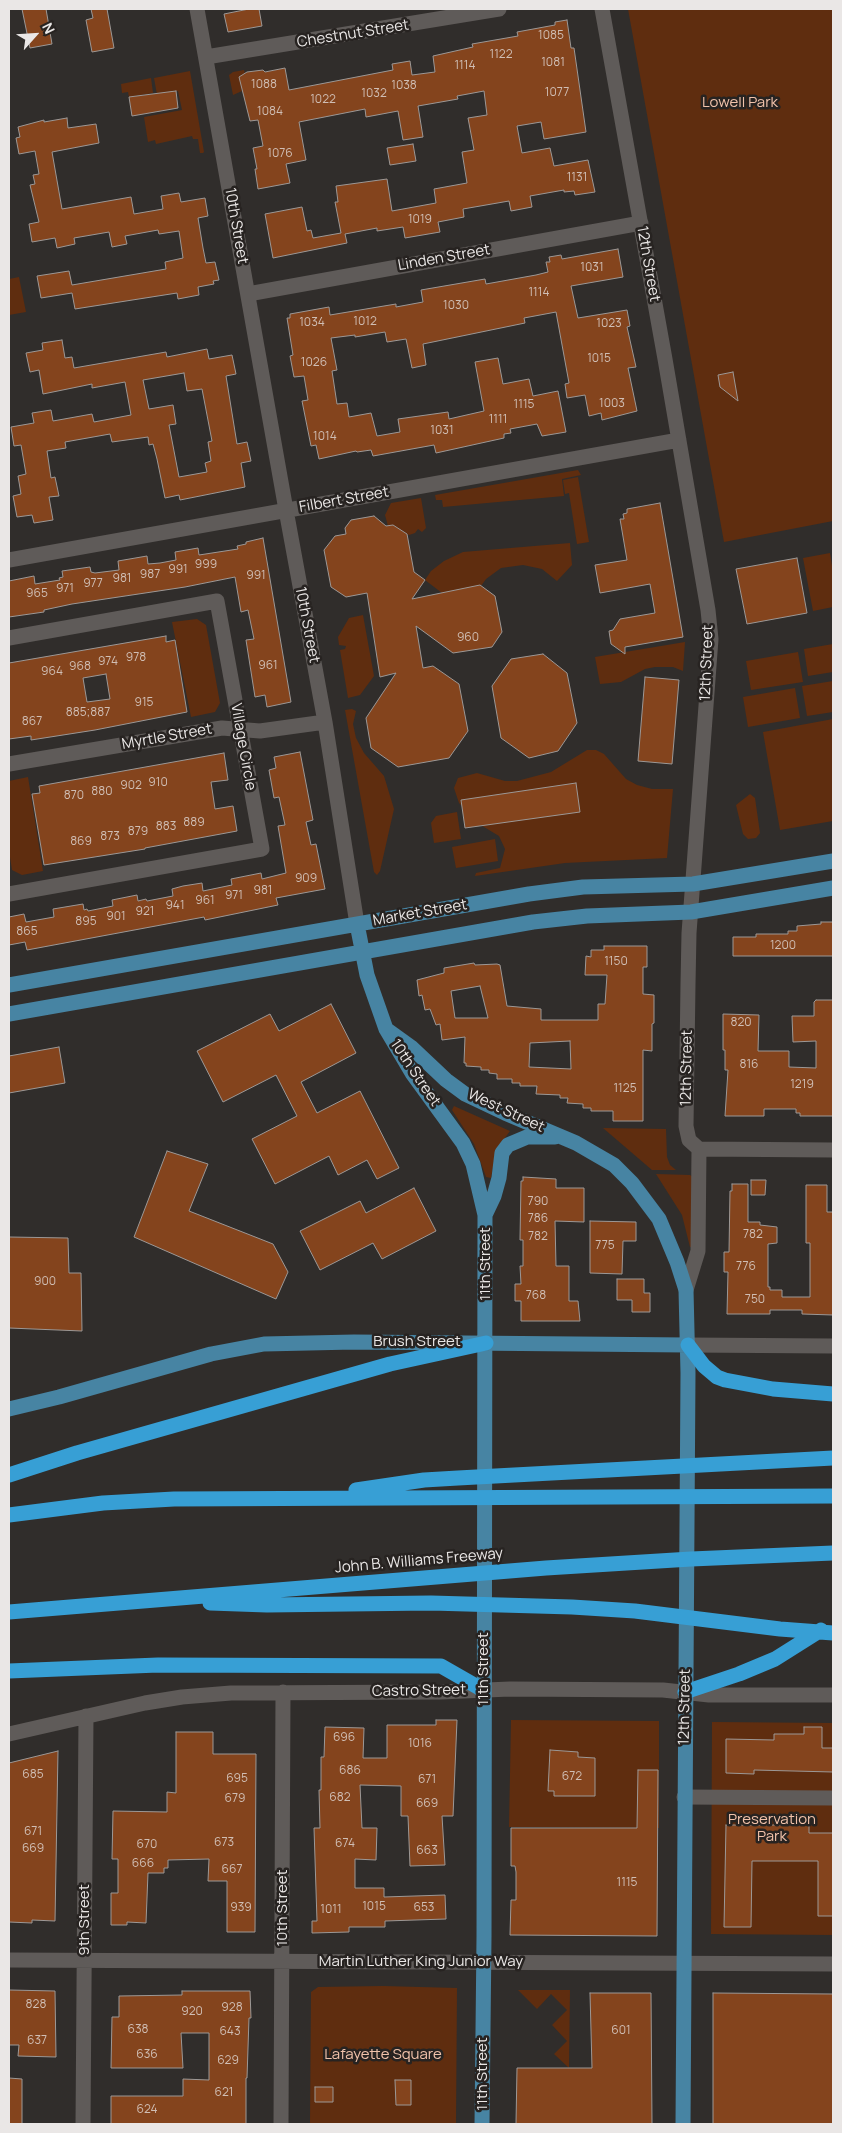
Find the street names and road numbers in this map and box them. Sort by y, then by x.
street label: Chestnut Street [296,16,410,52]
street label: 10th Street [220,187,252,265]
street label: 12th Street [633,225,663,303]
street label: Linden Street [396,241,492,275]
street label: Filbert Street [298,483,390,517]
street label: 10th Street [291,586,323,664]
street label: 12th Street [697,625,717,701]
street label: Village Circle [226,702,260,792]
street label: Myrtle Street [121,720,213,754]
street label: Market Street [371,896,469,930]
street label: 12th Street [677,1030,697,1106]
street label: 10th Street [386,1036,444,1110]
street label: West Street [465,1085,547,1137]
street label: 11th Street [477,1227,495,1301]
street label: Brush Street [373,1333,461,1351]
street label: John B. Williams Freeway [334,1545,504,1577]
street label: 11th Street [475,1632,493,1706]
street label: 12th Street [675,1669,695,1745]
street label: Castro Street [372,1681,466,1701]
street label: 10th Street [274,1870,292,1946]
street label: 9th Street [76,1884,94,1956]
street label: Martin Luther King Junior Way [319,1953,523,1971]
street label: 11th Street [474,2037,492,2111]

